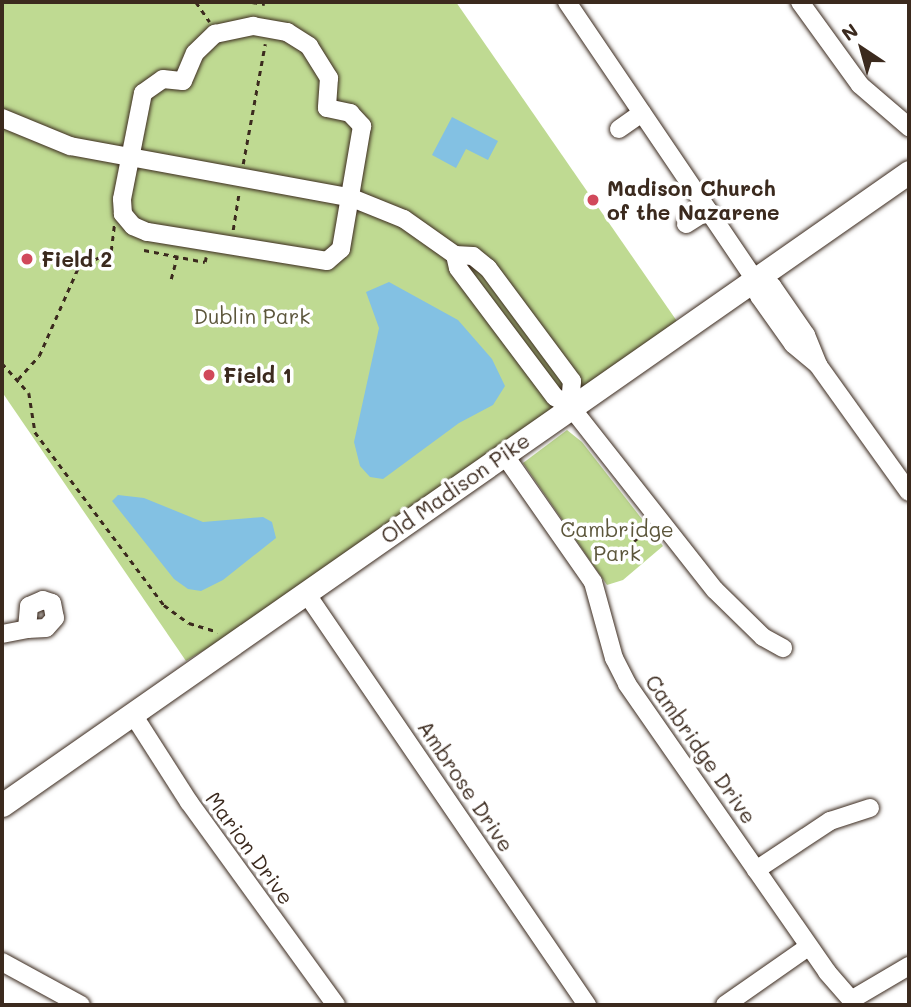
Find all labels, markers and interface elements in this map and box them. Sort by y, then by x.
north arrow [827,14,897,84]
text: N [836,17,863,46]
place label: Madison Church of the Nazarene [607,175,780,225]
marker: Madison Church of the Nazarene [585,192,601,208]
place label: Field 2 [41,246,112,272]
marker: Field 2 [19,251,35,267]
park label: Dublin Park [194,303,310,329]
place label: Field 1 [223,362,292,388]
marker: Field 1 [201,367,217,383]
street label: Old Madison Pike [376,427,534,549]
park label: Cambridge Park [560,516,674,566]
street label: Cambridge Drive [640,670,762,828]
street label: Ambrose Drive [413,716,519,856]
street label: Marion Drive [201,787,299,909]

